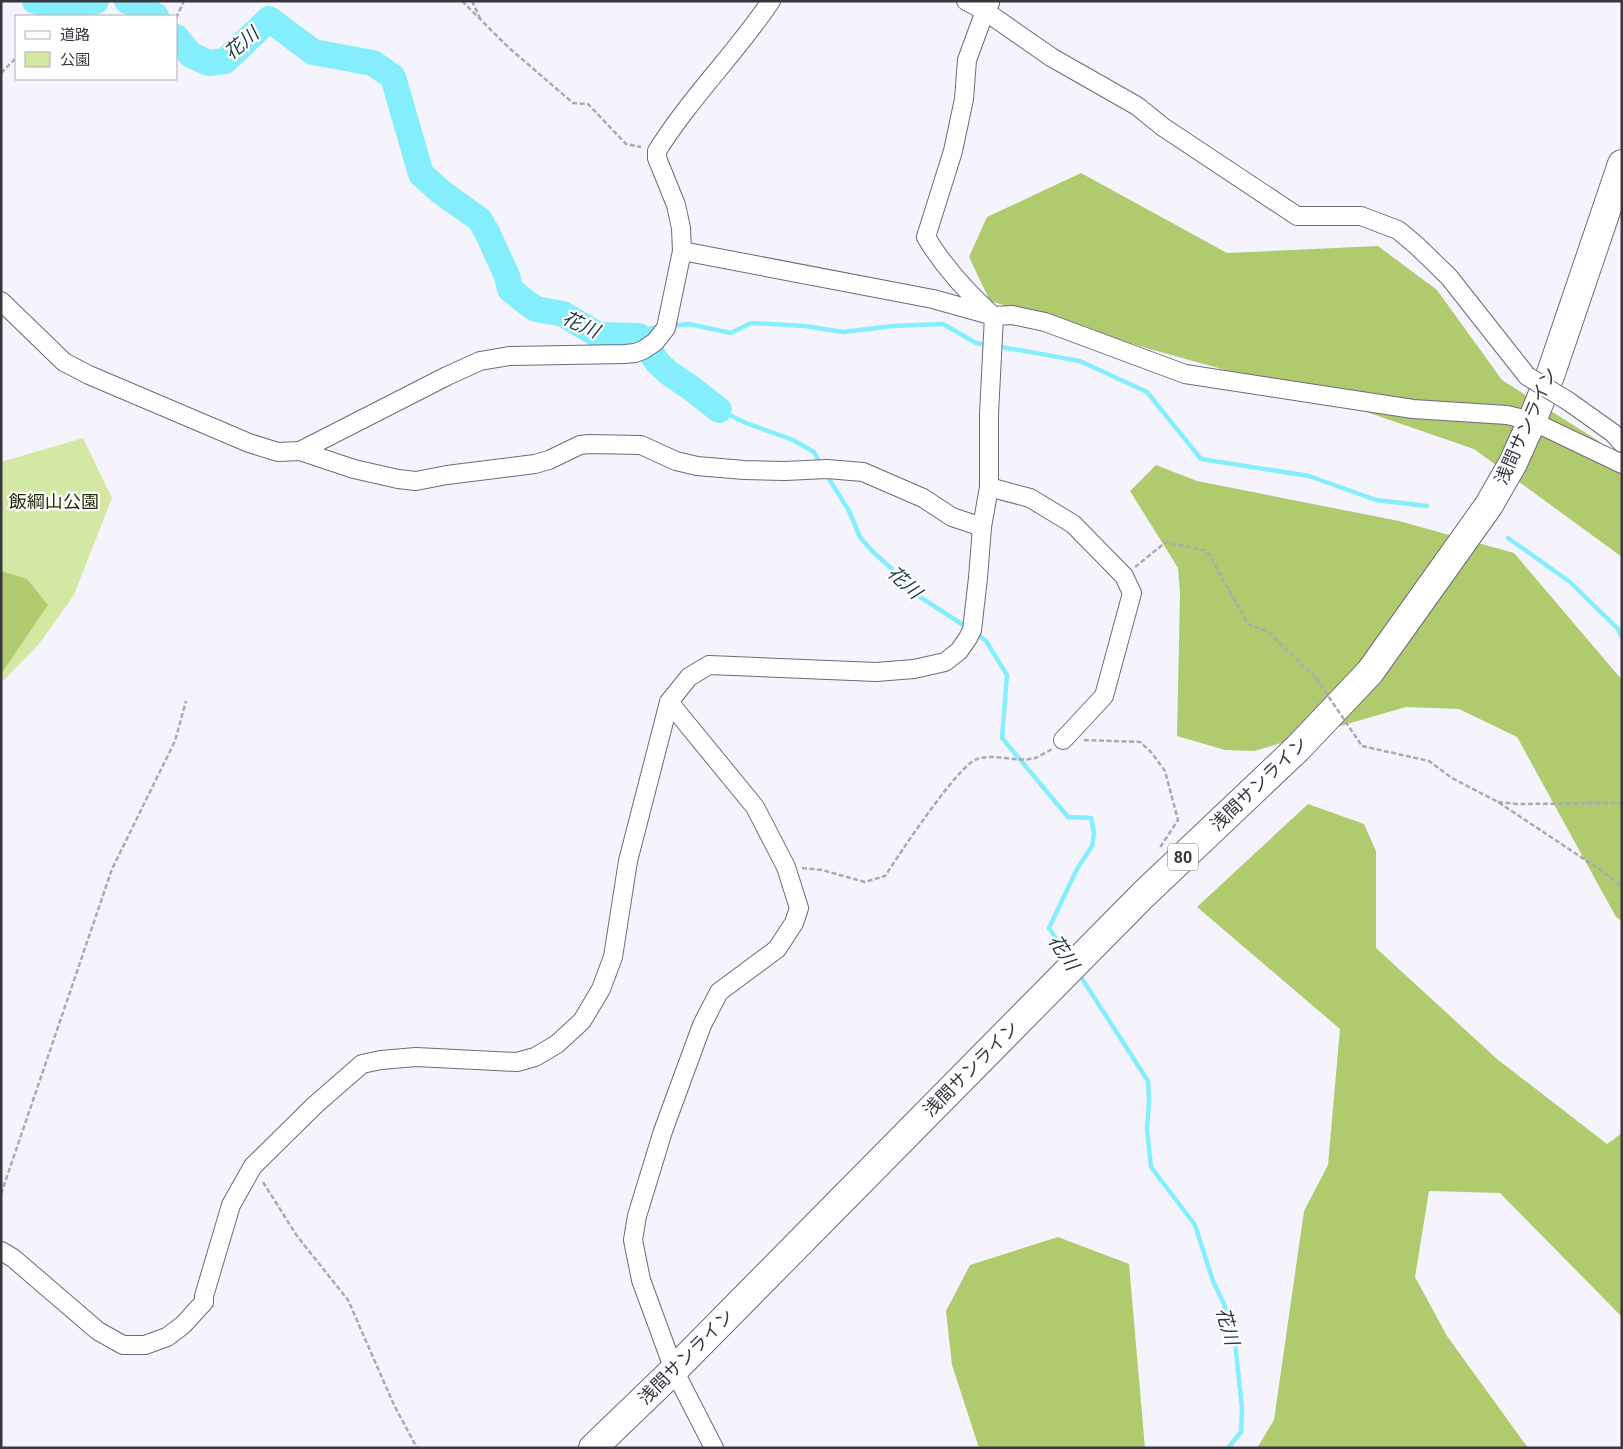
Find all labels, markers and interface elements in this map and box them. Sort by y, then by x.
legend [15,15,178,80]
water label: 花川 [219,21,265,64]
text: 道路 [60,26,90,44]
text: 公園 [60,51,90,69]
water label: 花川 [559,306,605,344]
street label: 浅間サンライン [1490,364,1561,488]
park label: 飯綱山公園 [9,491,99,512]
water label: 花川 [883,561,928,605]
street label: 浅間サンライン [1206,732,1311,835]
road number: 80 [1168,844,1198,870]
water label: 花川 [1044,930,1085,976]
street label: 浅間サンライン [919,1017,1023,1121]
street label: 浅間サンライン [634,1305,738,1409]
water label: 花川 [1211,1305,1244,1349]

